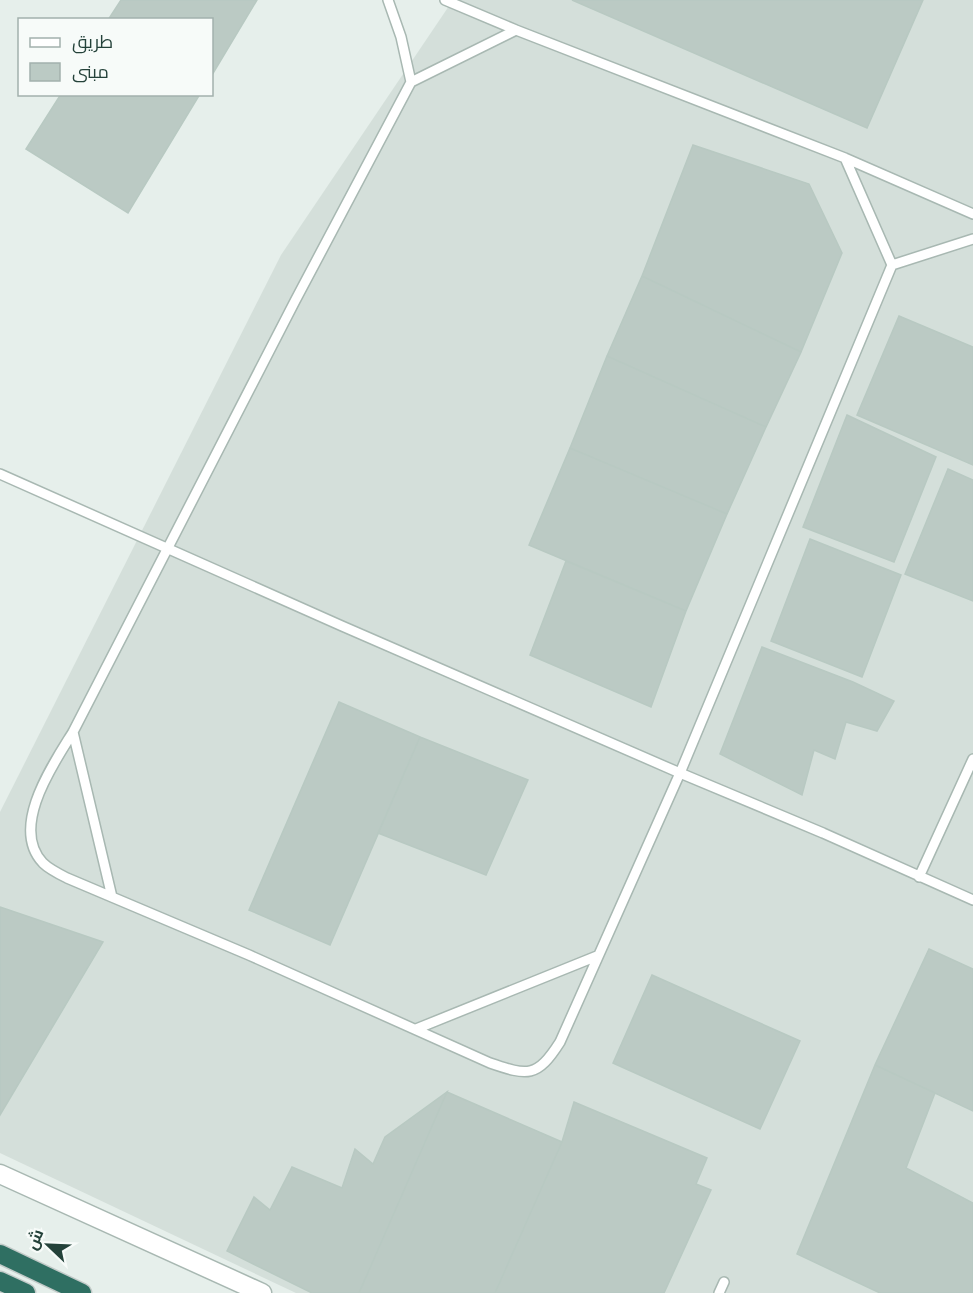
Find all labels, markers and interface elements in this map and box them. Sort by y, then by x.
legend [18,18,213,96]
text: طريق [72,30,113,54]
text: مبنى [72,60,109,83]
north arrow [18,1215,78,1275]
text: ش [21,1226,47,1252]

